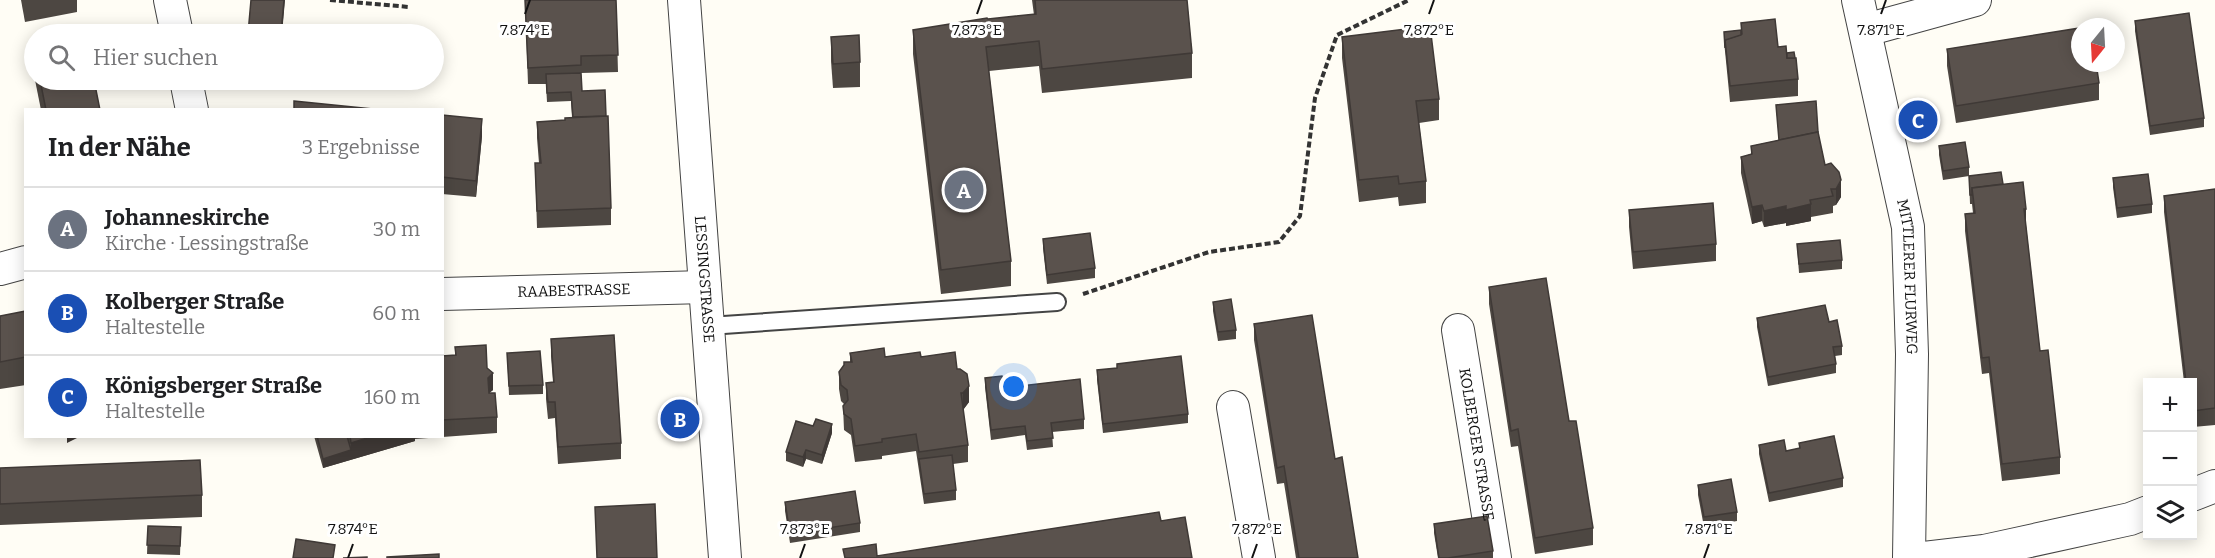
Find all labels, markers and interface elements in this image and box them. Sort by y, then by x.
north arrow [2071,18,2125,72]
text: 7.874°E [500,21,550,39]
text: 7.873°E [952,21,1002,39]
text: 7.872°E [1404,21,1454,39]
text: 7.871°E [1857,21,1905,39]
search box [24,24,444,90]
icon: search [45,41,78,74]
text: Hier suchen [93,44,218,71]
pin: C [1898,98,1938,142]
text: In der Nähe [48,132,191,163]
text: 3 Ergebnisse [302,135,420,159]
pin: A [944,168,984,213]
street label: MITTLERER FLURWEG [1893,197,1921,355]
text: Johanneskirche [105,204,269,231]
street label: LESSINGSTRASSE [691,215,718,344]
text: A [60,217,75,241]
text: 30 m [373,217,420,241]
text: Kirche · Lessingstraße [105,231,309,255]
street label: RAABESTRASSE [517,280,631,301]
text: Kolberger Straße [105,288,284,315]
text: B [61,301,74,325]
text: 60 m [372,301,420,325]
text: Haltestelle [105,315,205,339]
street label: KOLBERGER STRASSE [1455,367,1498,522]
text: Königsberger Straße [105,372,322,399]
your location [999,372,1028,401]
map controls [2143,378,2197,540]
button: + [2143,378,2197,432]
text: C [61,385,74,409]
text: 160 m [364,385,420,409]
pin: B [660,396,700,442]
text: Haltestelle [105,399,205,423]
button: − [2143,432,2197,486]
button: layers [2143,486,2197,540]
text: 7.874°E [328,520,378,538]
text: 7.873°E [780,520,830,538]
text: 7.872°E [1232,520,1282,538]
text: 7.871°E [1685,520,1733,538]

